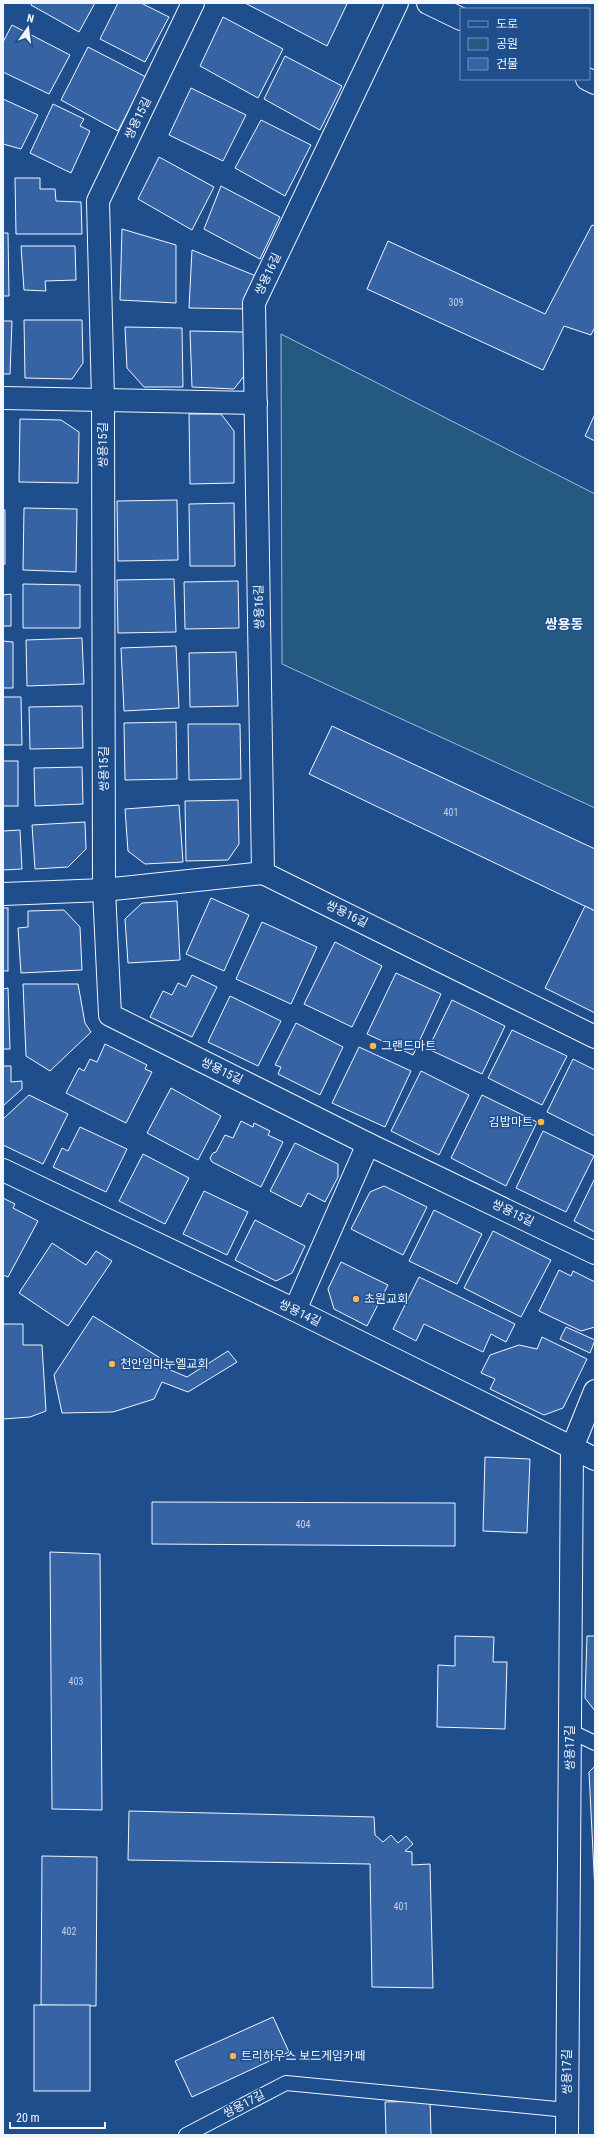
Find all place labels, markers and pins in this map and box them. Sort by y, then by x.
place label: 그랜드마트 [381,1039,436,1053]
marker: 그랜드마트 [368,1041,378,1051]
place label: 김밥마트 [489,1115,533,1129]
marker: 김밥마트 [536,1117,546,1127]
place label: 초원교회 [364,1292,408,1306]
marker: 초원교회 [351,1294,361,1304]
place label: 천안임마누엘교회 [120,1357,208,1371]
marker: 천안임마누엘교회 [107,1359,117,1369]
place label: 트리하우스 보드게임카페 [241,2049,365,2063]
marker: 트리하우스 보드게임카페 [228,2051,238,2061]

